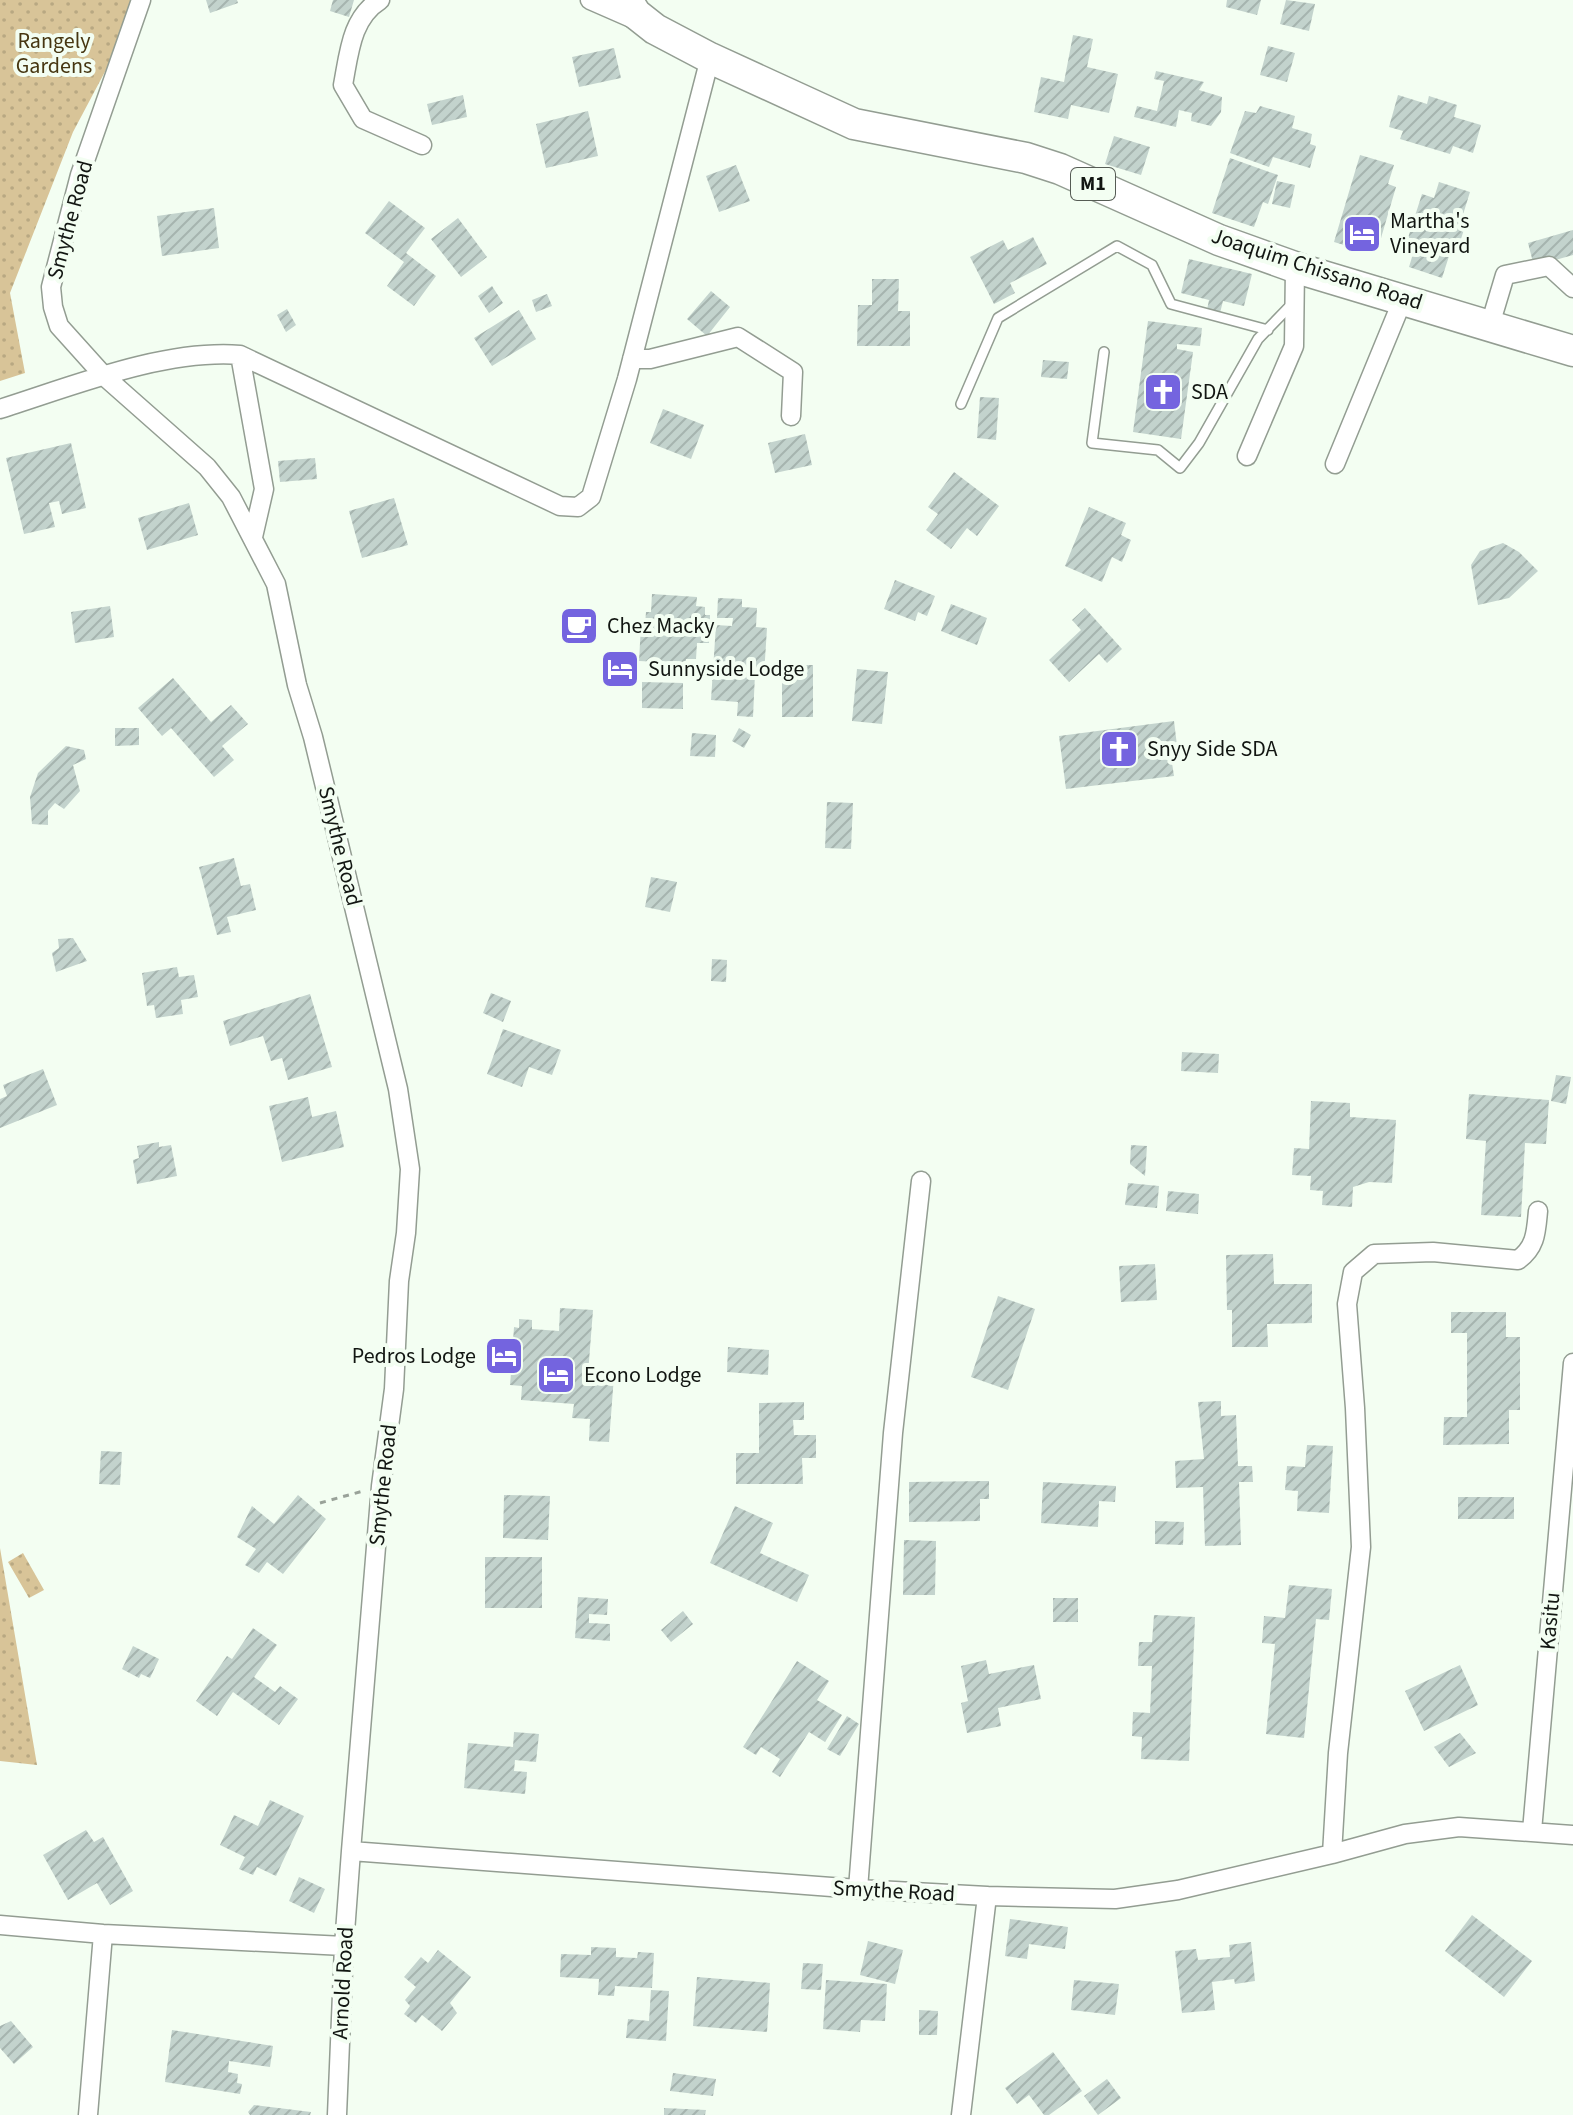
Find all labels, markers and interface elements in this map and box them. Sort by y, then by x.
park label: Rangely Gardens [16,25,92,82]
street label: Smythe Road [39,157,101,283]
road number: M1 [1071,168,1115,200]
place label: Martha's Vineyard [1390,205,1470,262]
hotel icon: Martha's Vineyard [1341,213,1383,255]
street label: Joaquim Chissano Road [1207,220,1427,318]
church icon: SDA [1142,371,1184,413]
place label: SDA [1191,376,1228,408]
cafe icon: Chez Macky [558,605,600,647]
place label: Chez Macky [607,610,715,642]
hotel icon: Sunnyside Lodge [599,648,641,690]
place label: Sunnyside Lodge [648,653,805,685]
church icon: Snyy Side SDA [1098,728,1140,770]
place label: Snyy Side SDA [1147,733,1277,765]
street label: Smythe Road [310,783,370,909]
hotel icon: Pedros Lodge [483,1335,525,1377]
place label: Pedros Lodge [352,1340,476,1372]
hotel icon: Econo Lodge [535,1354,577,1396]
place label: Econo Lodge [584,1359,702,1391]
street label: Smythe Road [361,1423,405,1547]
street label: Kasitu [1532,1591,1568,1651]
street label: Smythe Road [832,1872,956,1910]
street label: Arnold Road [324,1926,362,2040]

